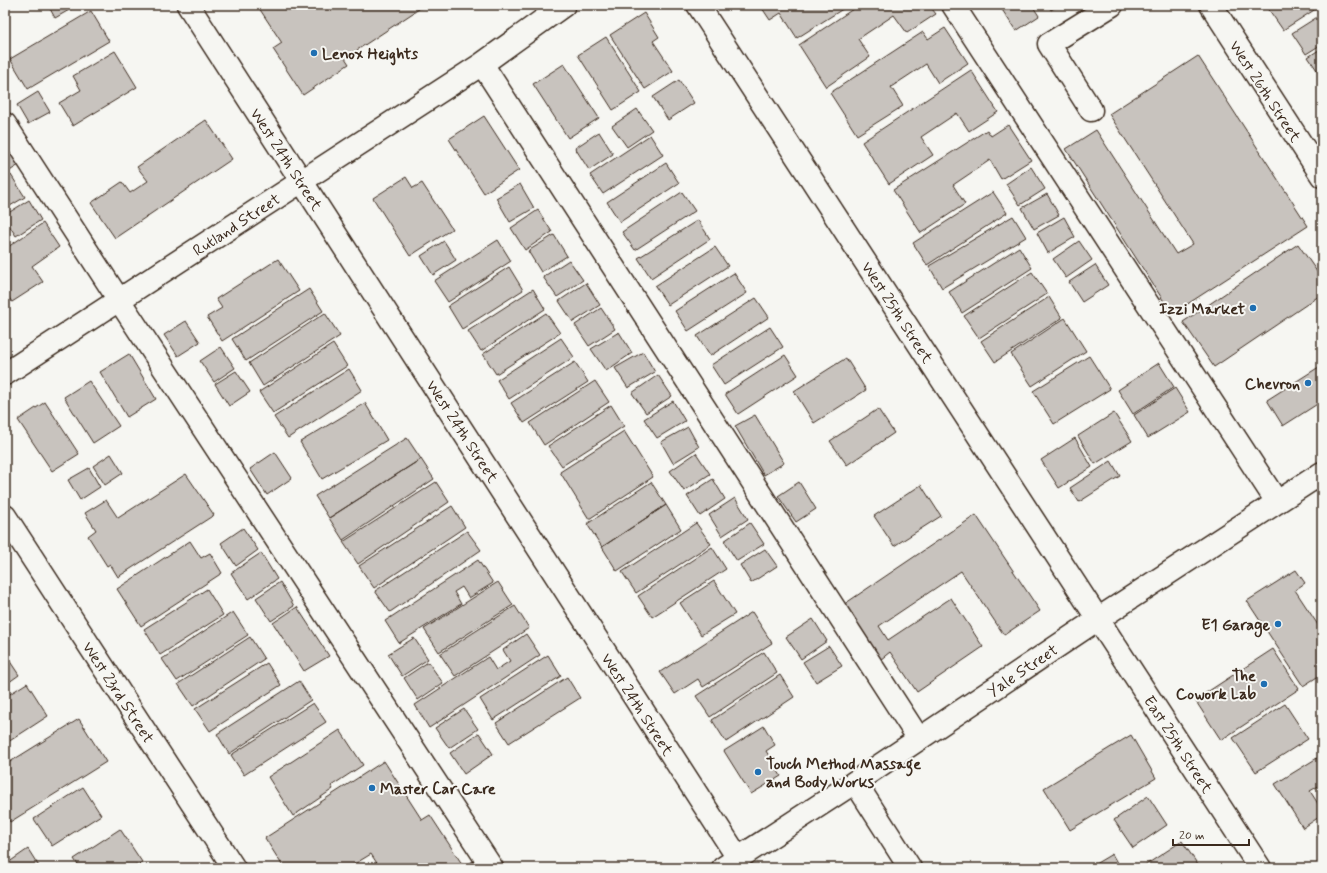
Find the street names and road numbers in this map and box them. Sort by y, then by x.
street label: West 26th Street [1224,37,1306,147]
street label: West 24th Street [245,104,327,216]
street label: Rutland Street [189,189,285,261]
street label: West 25th Street [856,258,938,368]
street label: West 24th Street [421,376,503,488]
street label: West 23rd Street [77,638,159,748]
street label: Yale Street [983,640,1063,703]
street label: West 24th Street [596,649,678,761]
street label: East 25th Street [1138,692,1218,798]

